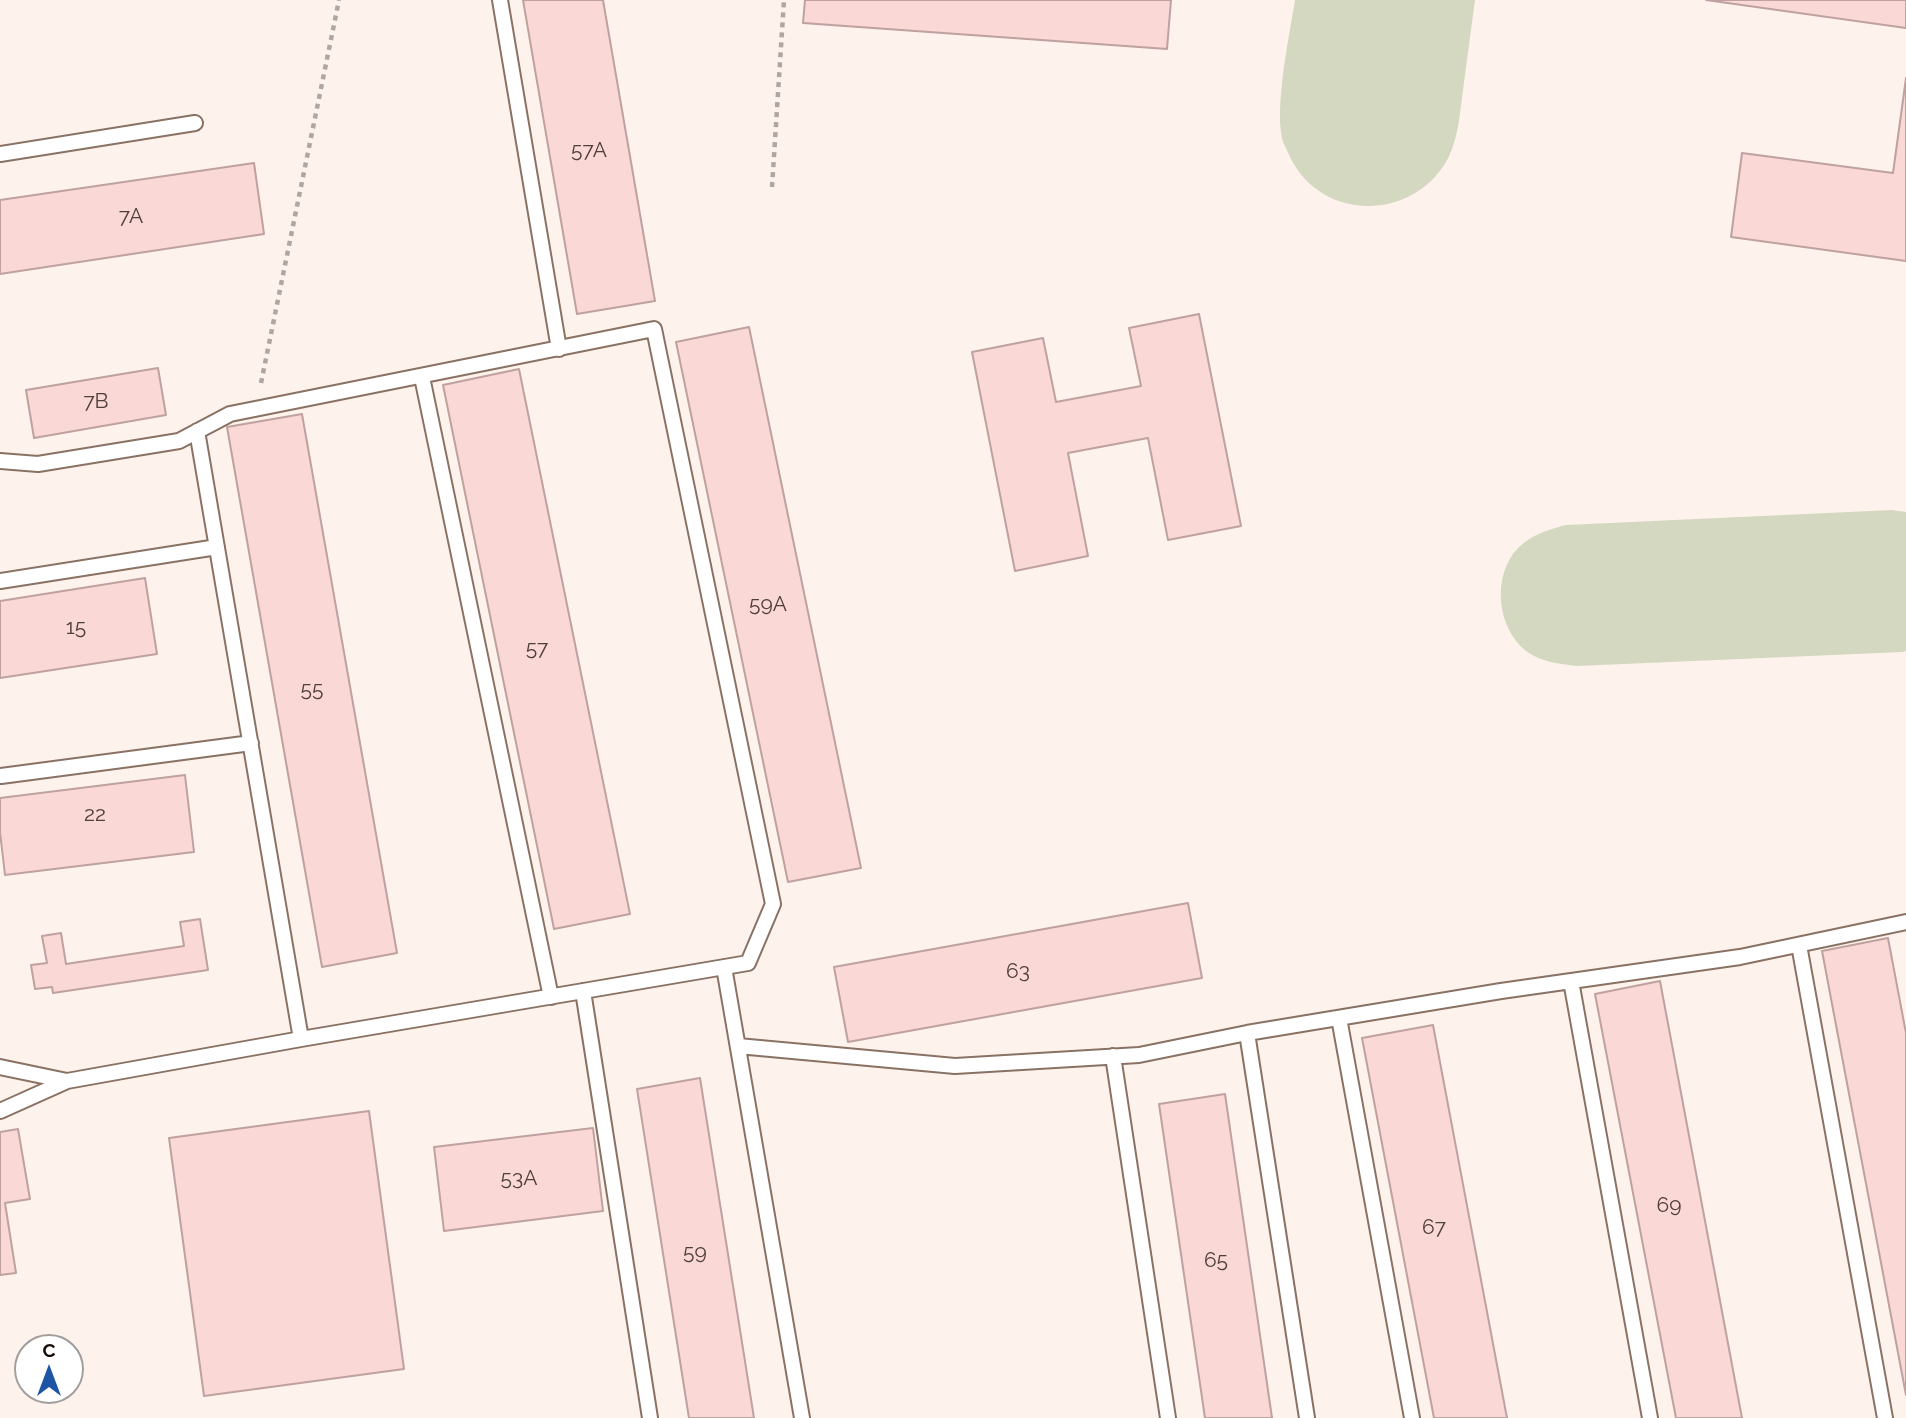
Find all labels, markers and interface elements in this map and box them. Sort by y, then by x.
house number: 57А [571,138,607,164]
house number: 7А [119,204,143,230]
house number: 7В [83,389,109,415]
house number: 59А [749,592,787,618]
house number: 15 [66,615,86,641]
house number: 57 [526,636,548,662]
house number: 55 [301,677,323,703]
house number: 22 [84,802,106,828]
house number: 63 [1006,959,1030,985]
house number: 53А [501,1166,537,1192]
house number: 69 [1657,1193,1681,1219]
house number: 67 [1422,1215,1446,1241]
house number: 59 [683,1240,707,1266]
house number: 65 [1204,1248,1228,1274]
north arrow [14,1334,84,1404]
text: С [42,1339,56,1361]

